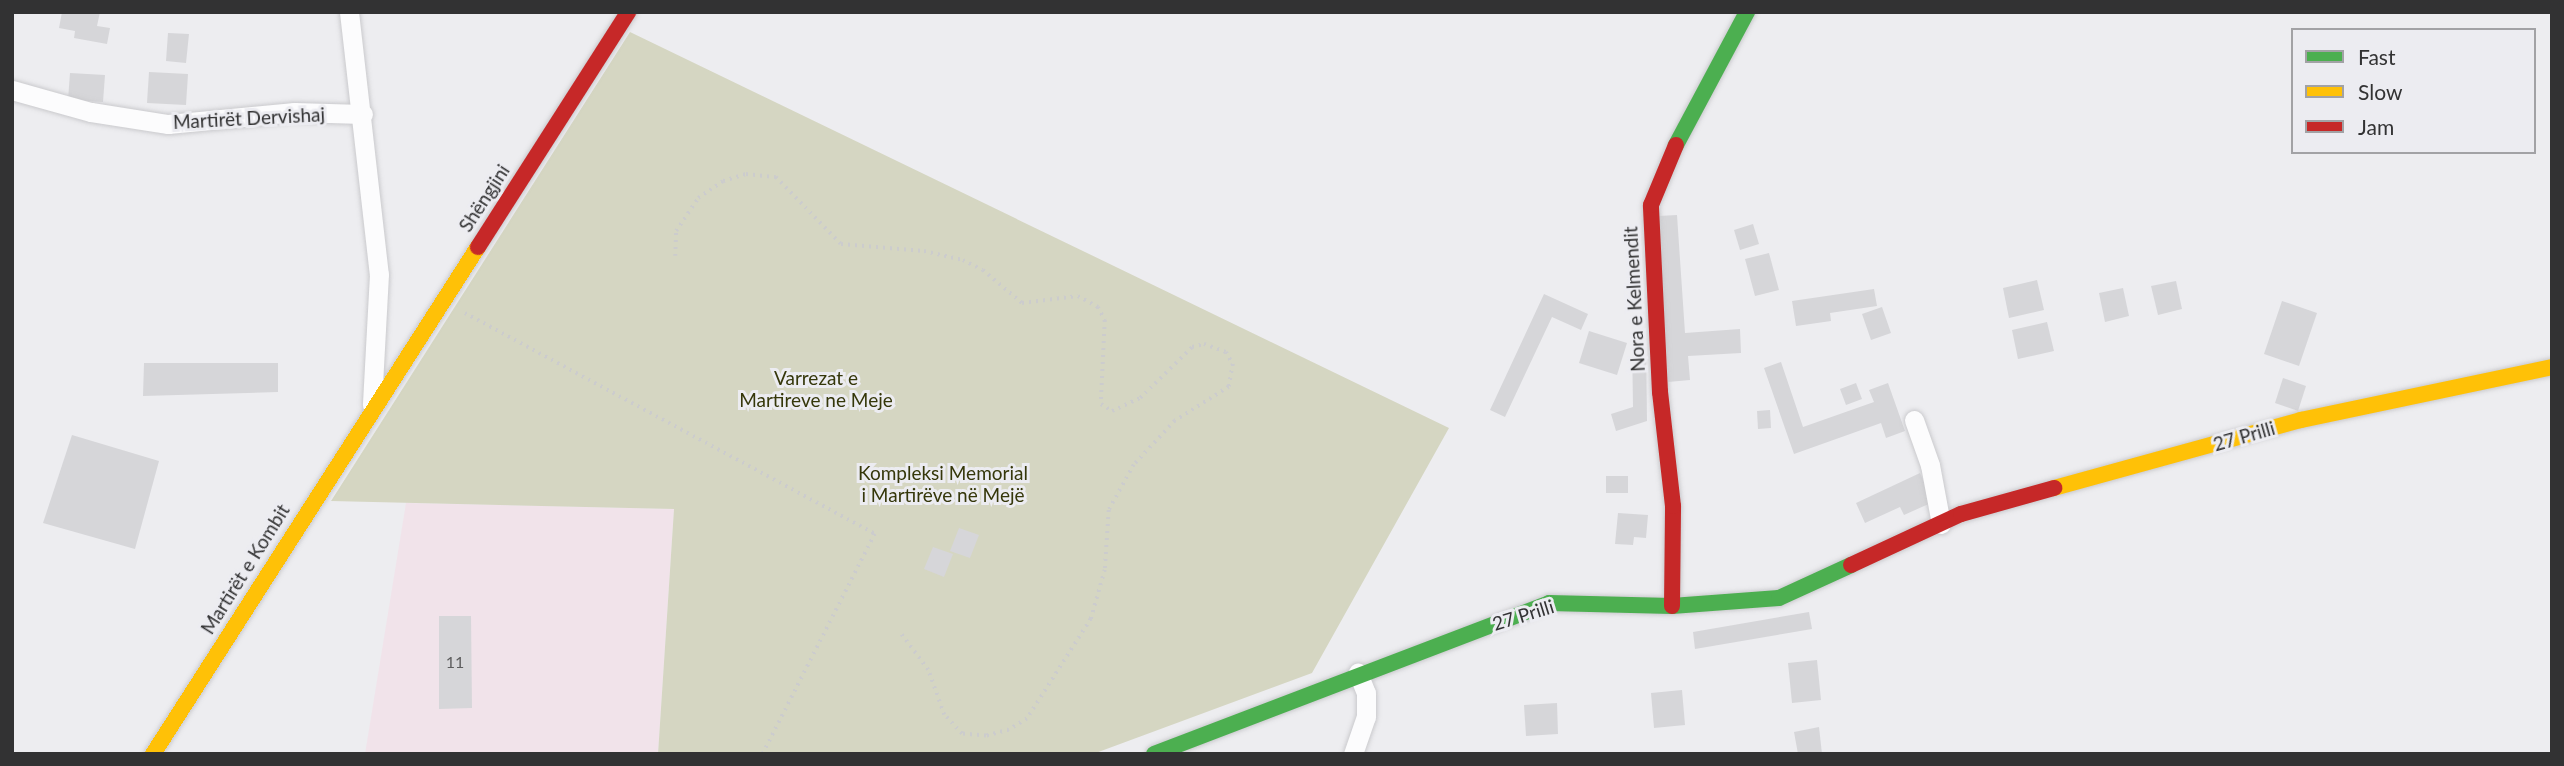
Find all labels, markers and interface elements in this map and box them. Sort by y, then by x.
legend [2291,28,2536,154]
text: Fast [2358,44,2395,69]
text: Slow [2358,79,2402,104]
street label: Martirët Dervishaj [172,103,326,133]
text: Jam [2358,114,2394,139]
street label: Shëngjini [454,160,514,236]
street label: Nora e Kelmendit [1619,226,1649,372]
park label: Varrezat e Martireve ne Meje [739,367,893,411]
street label: 27 Prilli [2211,416,2277,456]
park label: Kompleksi Memorial i Martirëve në Mejë [858,462,1028,506]
street label: Martirët e Kombit [196,500,294,638]
street label: 27 Prilli [1489,595,1557,635]
house number: 11 [446,652,464,672]

